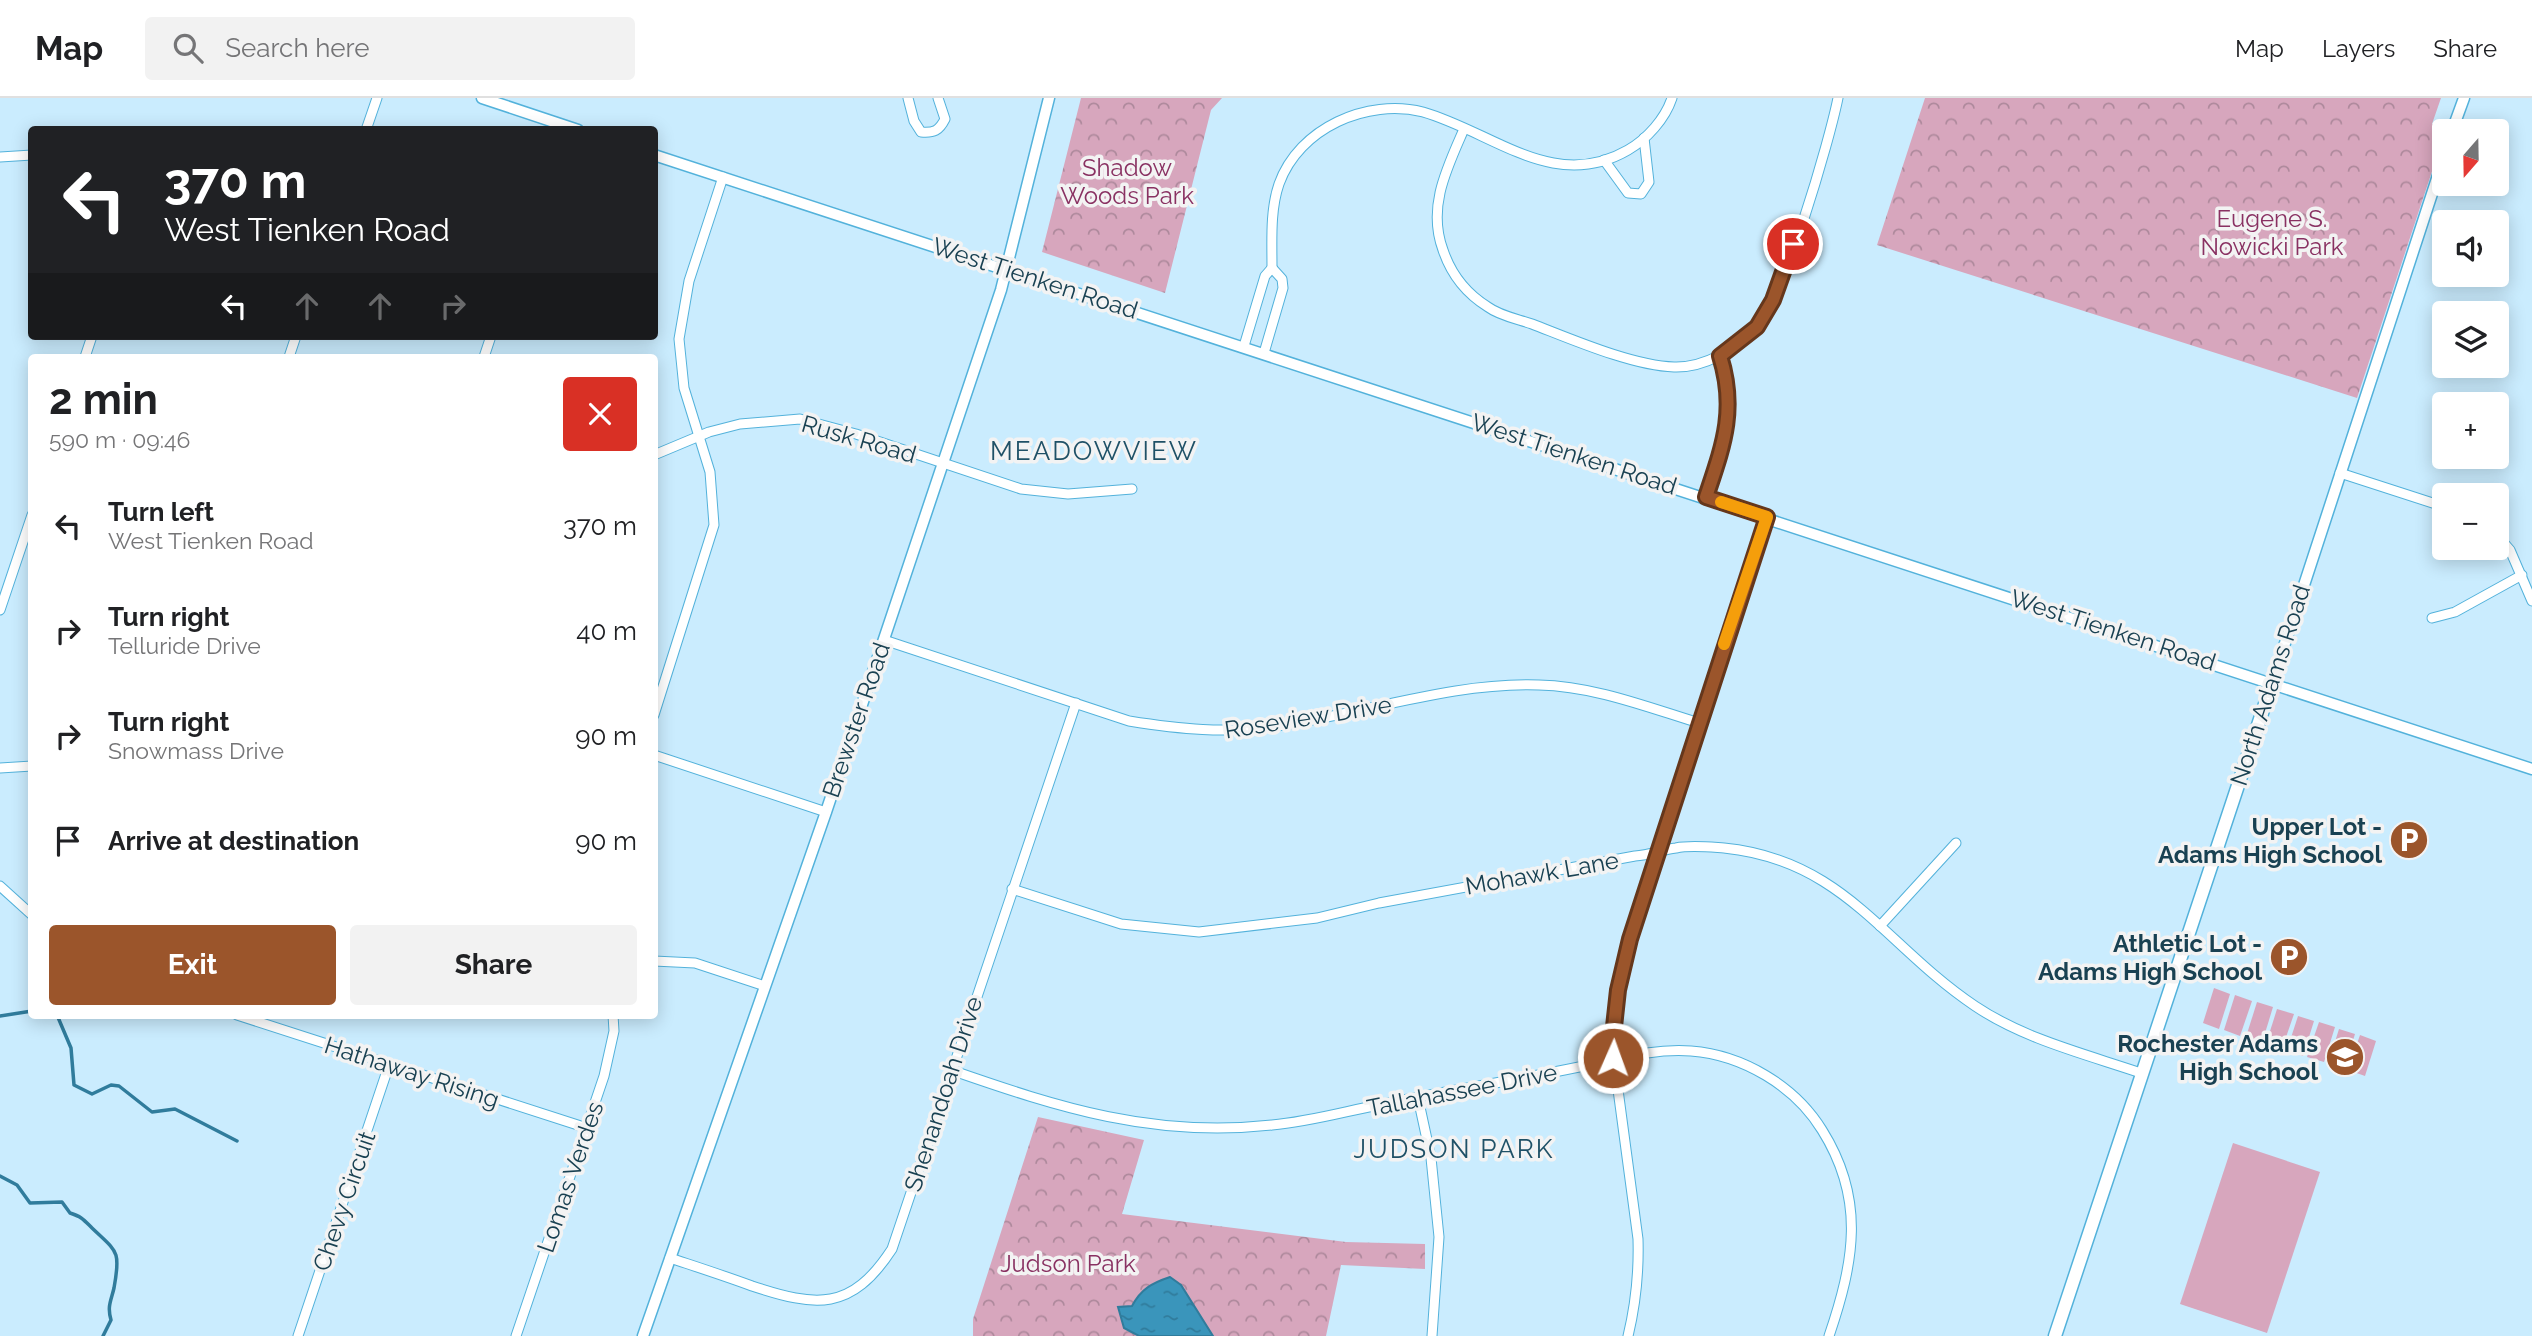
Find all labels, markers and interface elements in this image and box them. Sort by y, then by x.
search box [145,17,635,80]
text: Map [35,29,103,68]
icon: search [169,29,207,67]
text: Search here [225,33,370,63]
text: Map [2235,34,2284,63]
text: Layers [2322,34,2395,63]
text: Share [2433,34,2497,63]
north arrow [2432,119,2510,196]
map controls [2432,119,2509,560]
text: 370 m [164,152,306,209]
park label: Shadow Woods Park [1060,153,1194,210]
icon: left [49,154,140,245]
park label: Eugene S. Nowicki Park [2200,204,2344,261]
button: sound [2432,210,2509,287]
text: West Tienken Road [164,211,450,248]
pin [1763,214,1823,274]
icon: arrive [1774,225,1812,263]
street label: West Tienken Road [929,231,1141,325]
icon: left [215,287,253,325]
icon: ahead [288,287,326,325]
icon: ahead [361,287,399,325]
icon: right [434,287,472,325]
button: layers [2432,301,2509,378]
text: 2 min [49,375,158,424]
button: close [563,377,637,451]
button: + [2432,392,2509,469]
street label: West Tienken Road [1468,407,1680,501]
street label: Rusk Road [798,409,920,469]
text: 590 m · 09:46 [49,426,190,453]
district label: MEADOWVIEW [990,436,1198,466]
button: − [2432,483,2509,560]
text: Turn left [108,497,214,527]
icon: left [49,507,87,545]
text: 370 m [563,511,637,541]
text: West Tienken Road [108,527,314,554]
street label: North Adams Road [2224,581,2316,789]
street label: West Tienken Road [2007,583,2219,677]
text: Turn right [108,602,229,632]
icon: right [49,612,87,650]
text: 40 m [576,616,637,646]
text: Telluride Drive [108,632,261,659]
street label: Brewster Road [816,639,896,801]
street label: Roseview Drive [1222,689,1394,745]
text: Turn right [108,707,229,737]
icon: right [49,717,87,755]
text: 90 m [575,721,637,751]
text: Snowmass Drive [108,737,284,764]
place label: Upper Lot - Adams High School [2158,812,2382,869]
parking icon: Upper Lot - Adams High School [2388,819,2430,861]
icon: arrive [49,822,87,860]
text: Arrive at destination [108,826,359,856]
text: 90 m [575,826,637,856]
street label: Mohawk Lane [1463,845,1621,901]
button: Exit [49,925,336,1005]
button: Share [350,925,637,1005]
place label: Athletic Lot - Adams High School [2038,929,2262,986]
parking icon: Athletic Lot - Adams High School [2268,936,2310,978]
street label: Shenandoah Drive [898,993,988,1195]
position arrow [1576,1021,1650,1095]
place label: Rochester Adams High School [2117,1029,2318,1086]
street label: Hathaway Rising [321,1030,503,1114]
school or university icon: Rochester Adams High School [2324,1036,2366,1078]
street label: Tallahassee Drive [1364,1057,1560,1123]
street label: Lomas Verdes [531,1098,609,1256]
street label: Chevy Circuit [307,1127,381,1275]
district label: JUDSON PARK [1354,1134,1554,1164]
park label: Judson Park [1000,1249,1136,1278]

